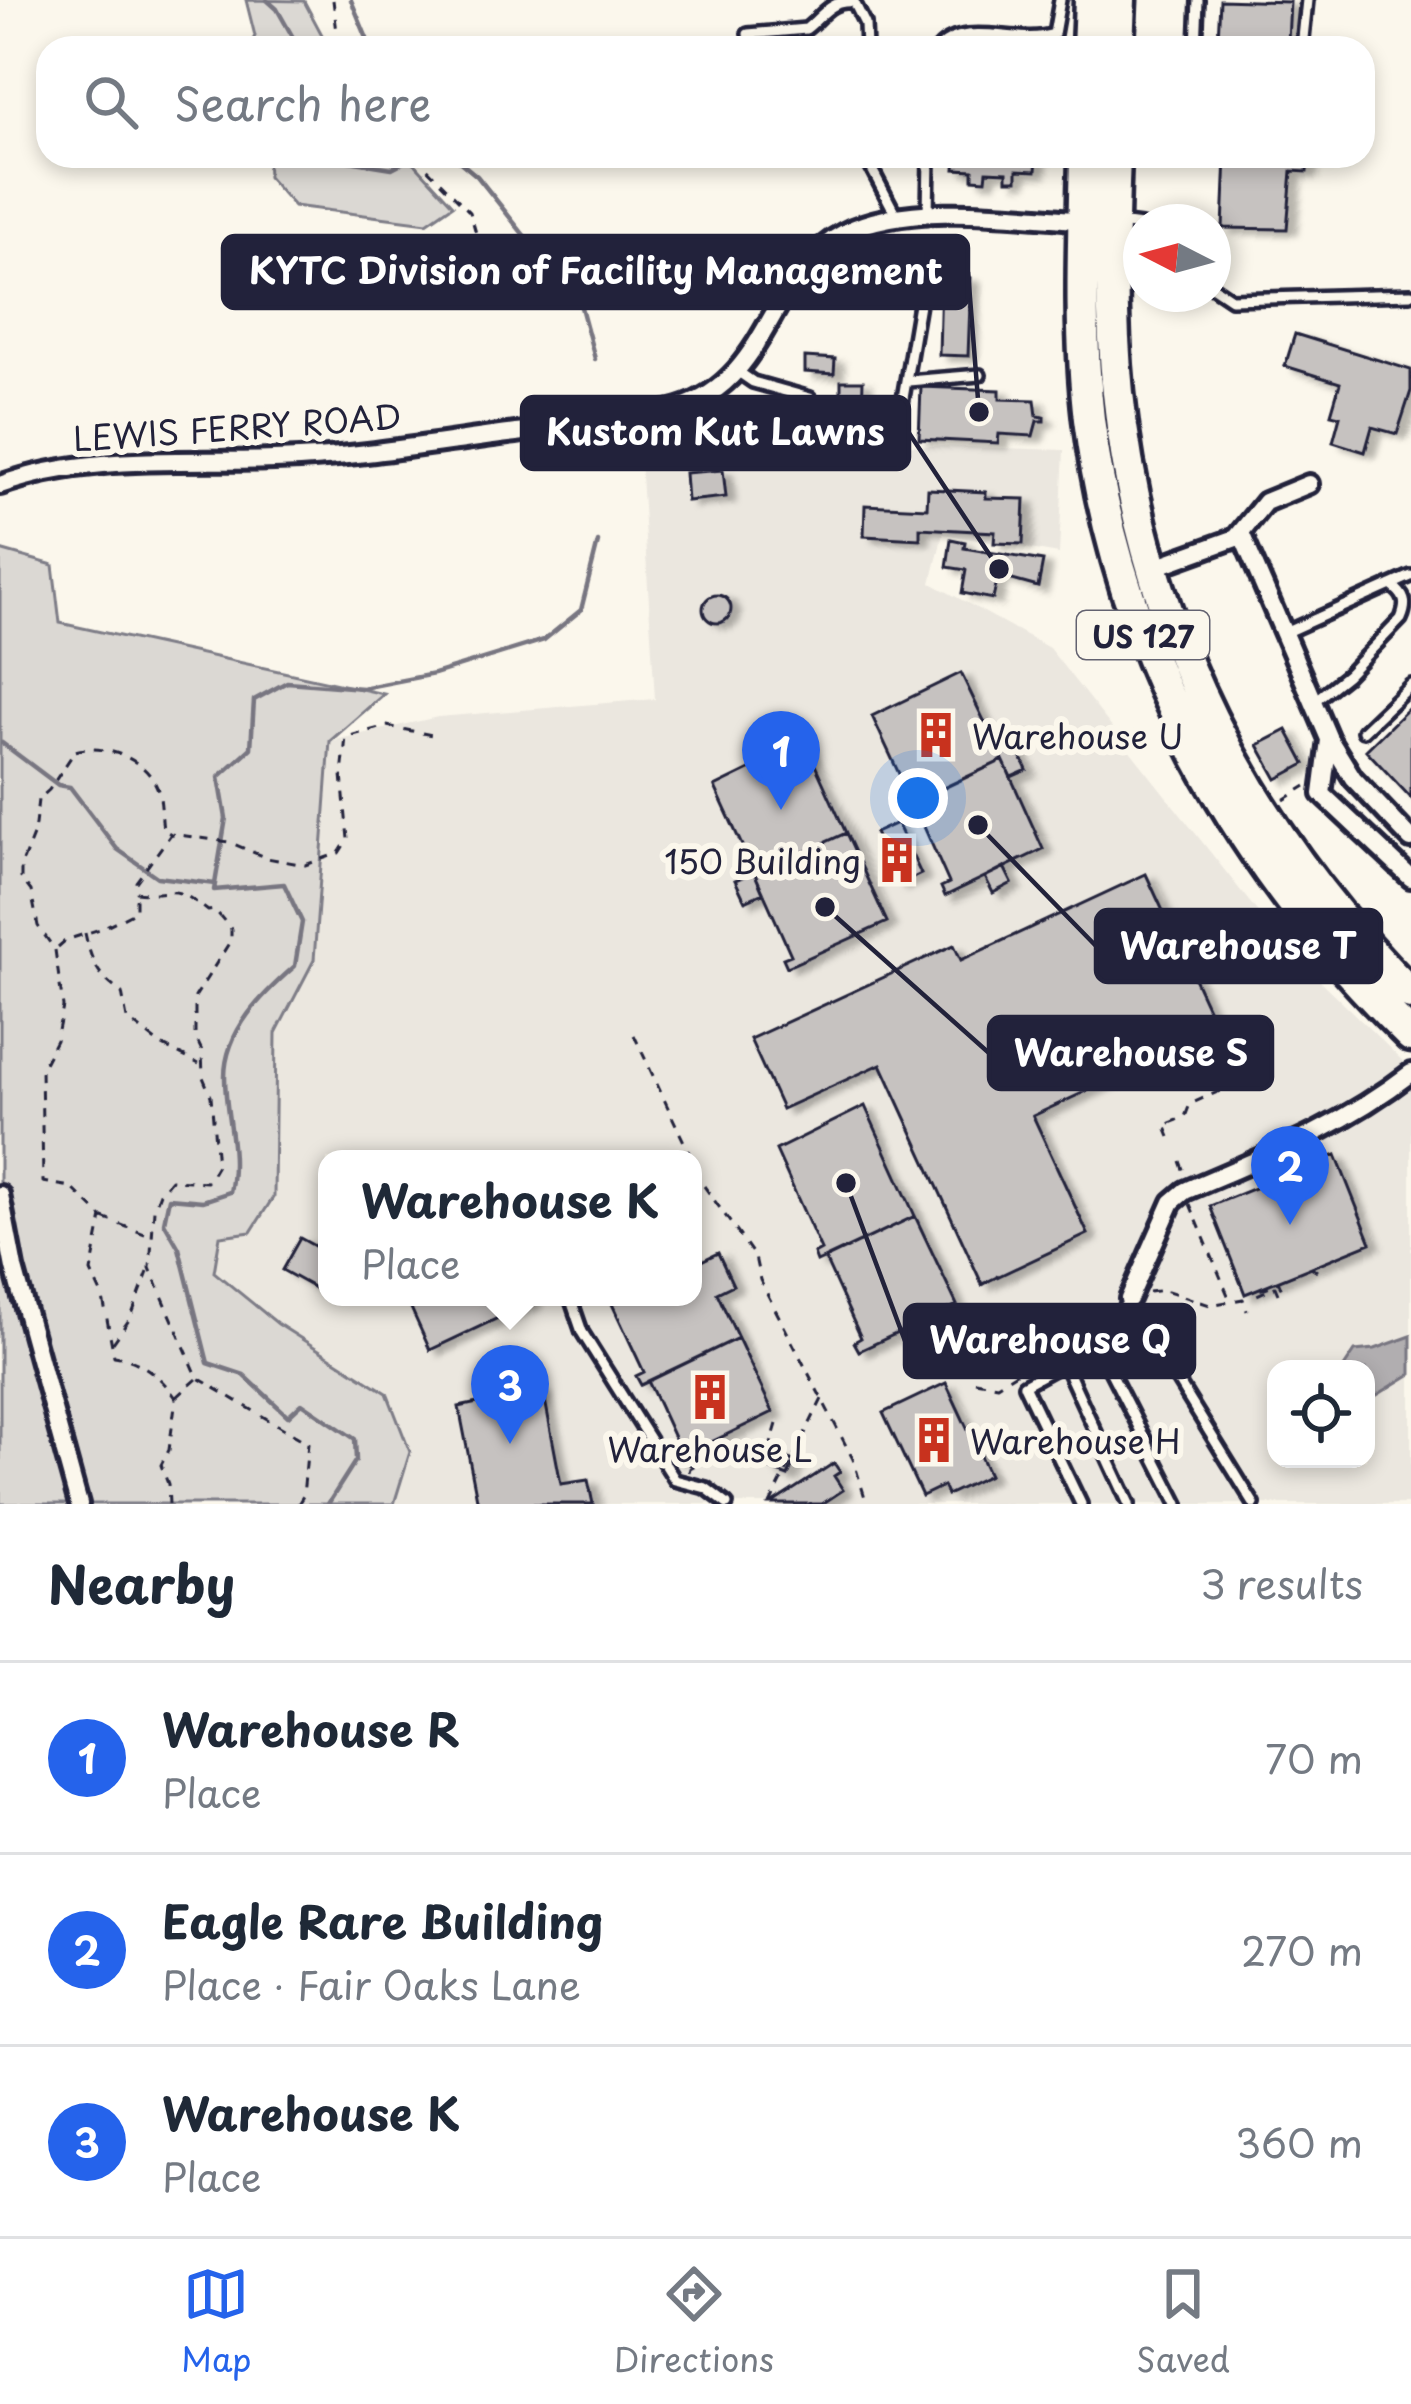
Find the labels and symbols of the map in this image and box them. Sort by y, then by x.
north arrow [1123,204,1231,312]
callout: KYTC Division of Facility Management [223,236,968,308]
text: KYTC Division of Facility Management [249,242,943,296]
street label: LEWIS FERRY ROAD [71,390,403,462]
callout: Kustom Kut Lawns [522,397,909,469]
text: Kustom Kut Lawns [545,403,885,457]
road number: US 127 [1077,611,1209,659]
building icon: Warehouse U [911,710,961,760]
place label: Warehouse U [972,710,1184,760]
pin: 1 [742,711,820,810]
your location [888,768,948,828]
place label: 150 Building [664,835,861,885]
building icon: 150 Building [872,835,922,885]
callout: Warehouse T [1096,910,1381,982]
text: Warehouse T [1120,917,1357,971]
callout: Warehouse S [989,1017,1272,1089]
text: Warehouse S [1014,1024,1248,1078]
pin: 2 [1251,1126,1329,1225]
callout: Warehouse Q [905,1305,1194,1377]
text: Warehouse Q [929,1311,1171,1365]
pin: 3 [471,1345,549,1444]
building icon: Warehouse L [685,1372,735,1422]
building icon: Warehouse H [909,1415,959,1465]
place label: Warehouse H [970,1415,1181,1465]
place label: Warehouse L [608,1423,812,1473]

